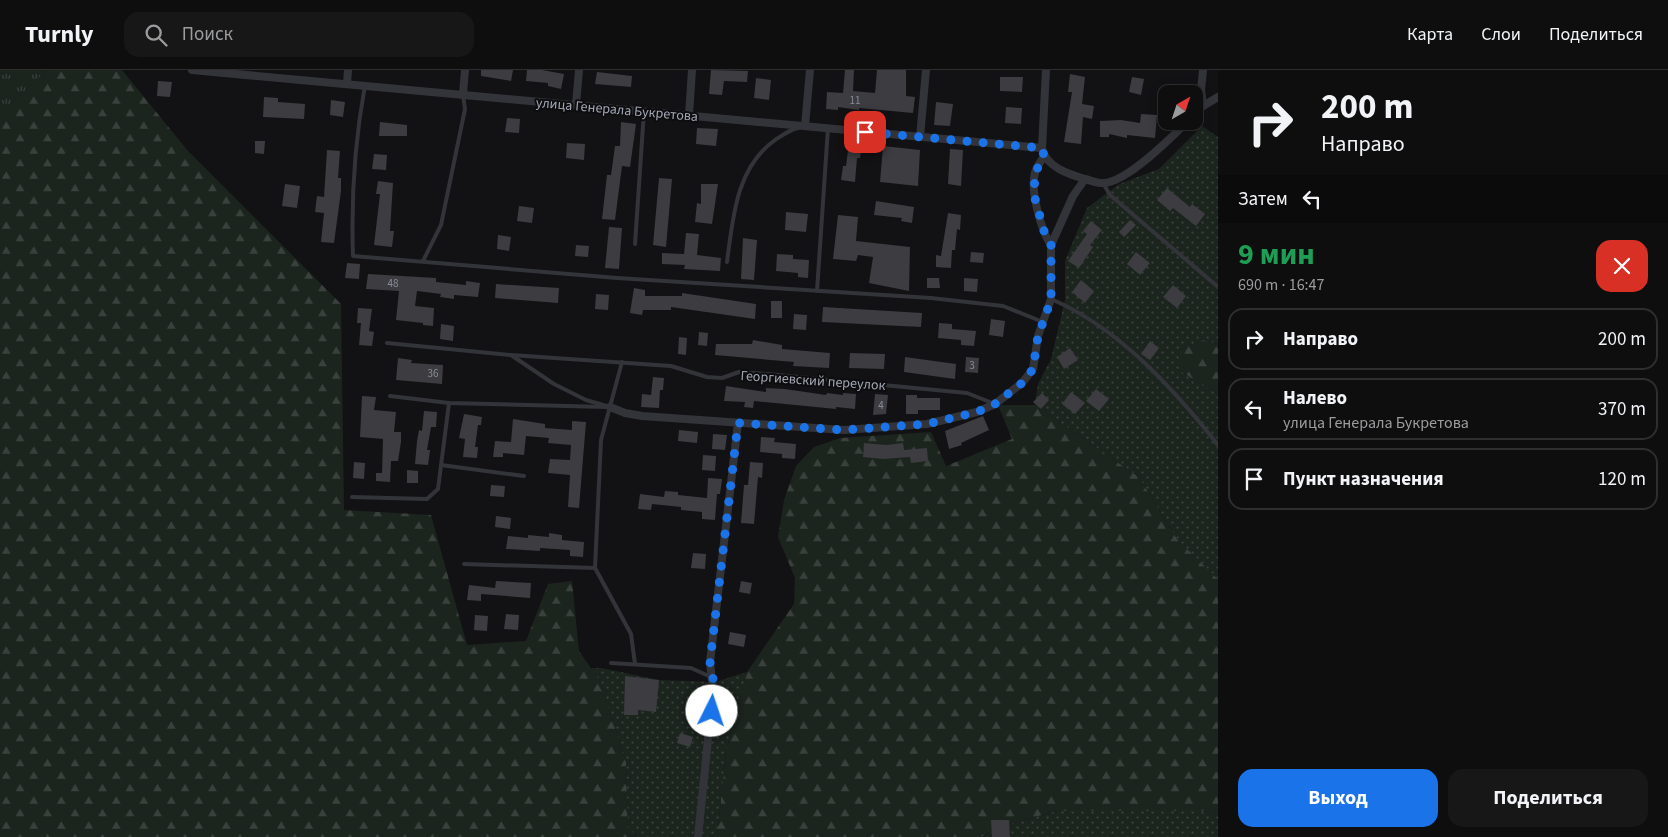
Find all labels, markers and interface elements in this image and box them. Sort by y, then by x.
search box [124,12,474,57]
text: Turnly [25,17,94,52]
icon: search [142,21,170,49]
text: Поиск [182,21,233,48]
text: Карта [1407,22,1453,47]
text: Слои [1481,22,1521,47]
text: Поделиться [1549,22,1643,47]
text: 200 m [1321,82,1413,132]
north arrow [1158,85,1202,130]
map controls [1158,85,1203,130]
icon: right [1238,90,1303,155]
street label: улица Генерала Букретова [535,93,699,127]
house number: 11 [850,93,860,108]
pin [844,111,886,153]
icon: arrive [851,118,879,146]
text: Направо [1321,128,1405,160]
icon: left [1298,185,1326,213]
text: Затем [1238,186,1288,213]
text: 9 мин [1238,233,1315,276]
button: close [1596,240,1648,292]
text: 690 m · 16:47 [1238,274,1325,296]
house number: 48 [388,276,399,291]
icon: right [1240,325,1268,353]
text: Направо [1283,326,1358,353]
text: 200 m [1598,326,1646,353]
house number: 3 [969,358,975,373]
house number: 36 [428,366,439,381]
street label: Георгиевский переулок [740,366,886,396]
text: Налево [1283,385,1347,412]
icon: left [1240,395,1268,423]
text: 370 m [1598,396,1646,423]
house number: 4 [878,398,884,413]
text: улица Генерала Букретова [1283,412,1469,434]
icon: arrive [1240,465,1268,493]
text: Пункт назначения [1283,466,1444,493]
text: 120 m [1598,466,1646,493]
position arrow [685,684,737,736]
button: Выход [1238,769,1438,827]
button: Поделиться [1448,769,1648,827]

